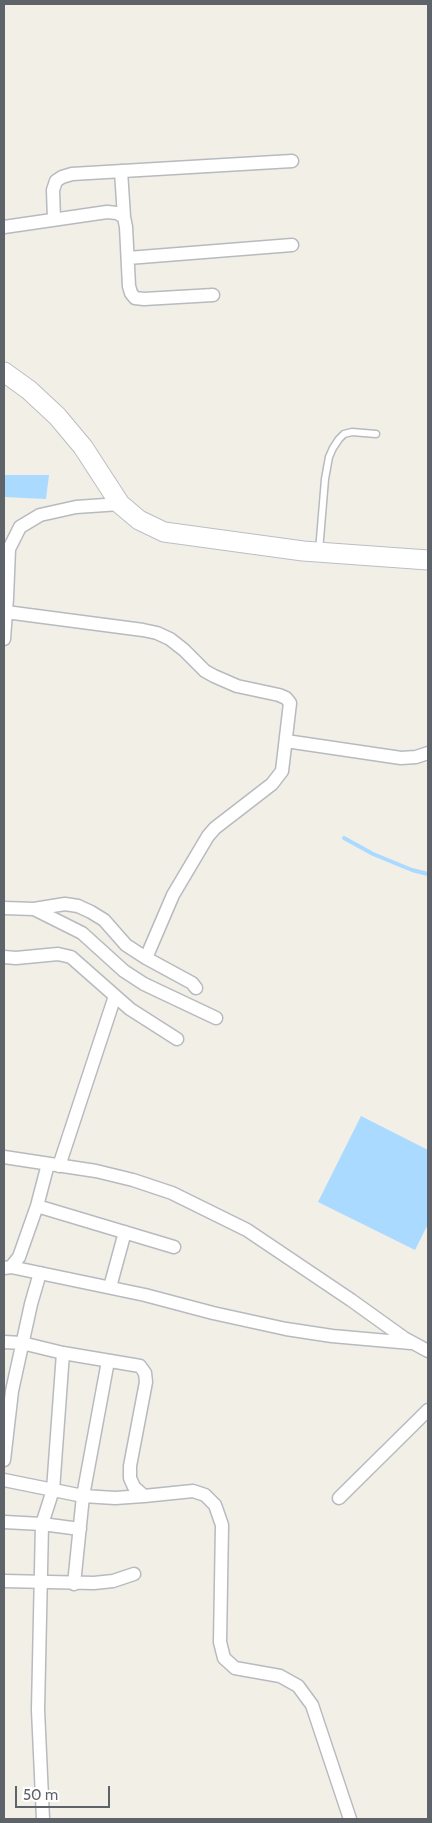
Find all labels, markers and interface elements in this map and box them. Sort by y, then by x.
scale bar [18,1776,112,1808]
text: 50 m [23,1786,58,1804]

